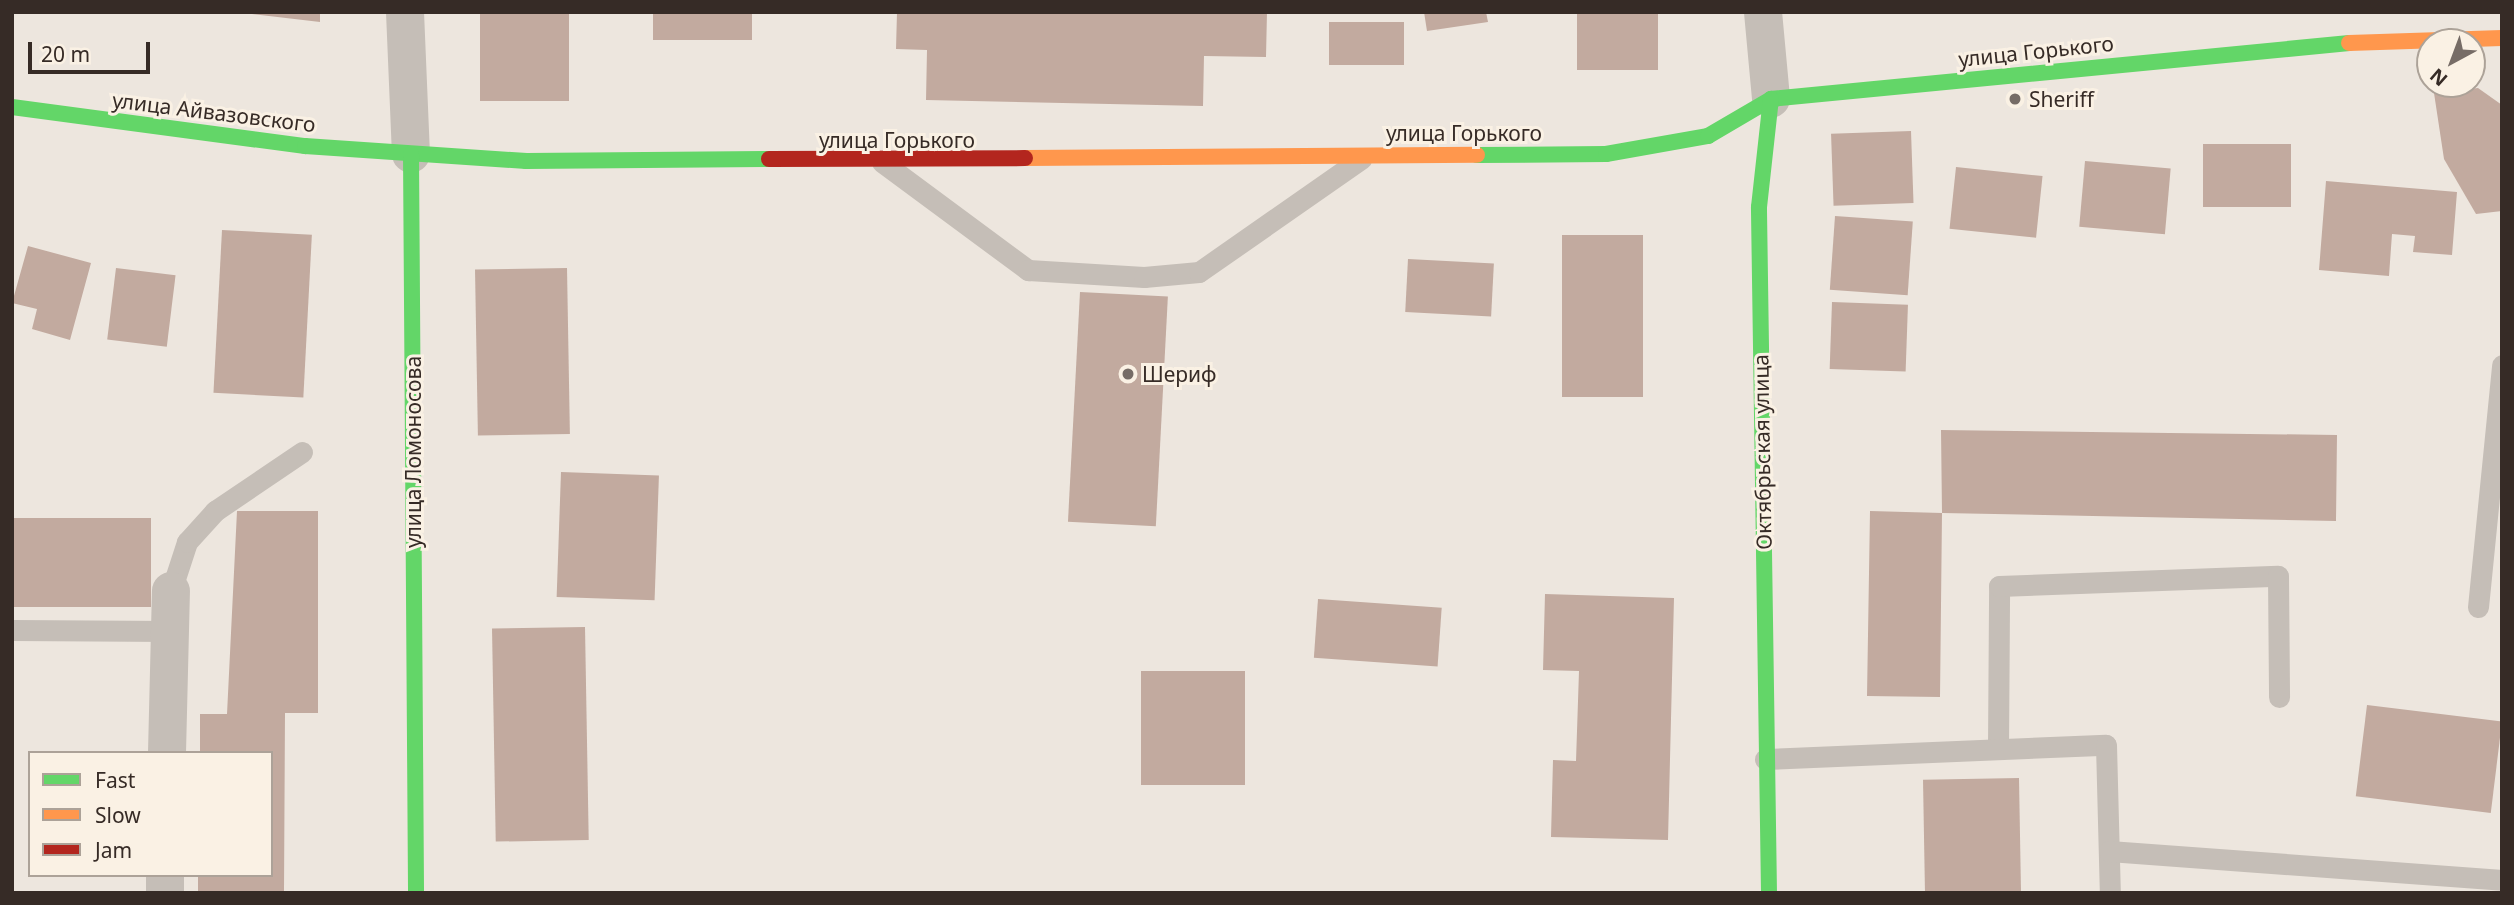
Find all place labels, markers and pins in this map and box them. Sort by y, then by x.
place label: Sheriff [2029,86,2094,112]
marker: Sheriff [2007,91,2023,107]
place label: Шериф [1142,361,1217,387]
marker: Шериф [1120,366,1136,382]

